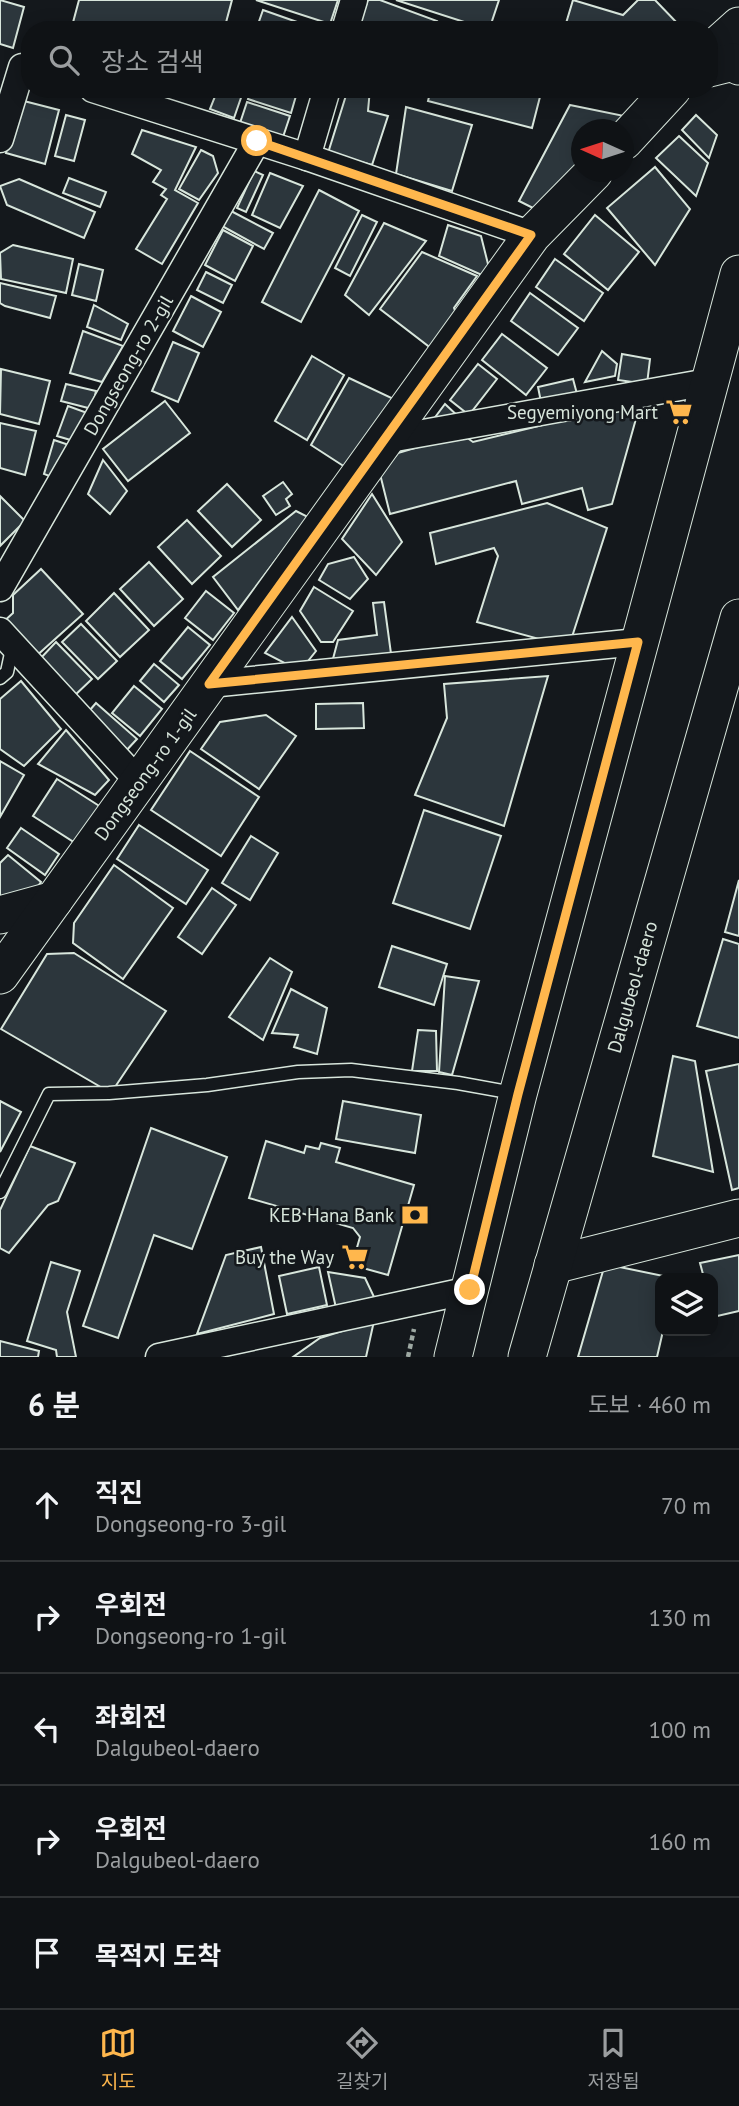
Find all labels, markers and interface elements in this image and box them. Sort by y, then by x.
search box [21,21,718,98]
icon: search [45,41,83,79]
text: 장소 검색 [101,45,204,78]
north arrow [571,119,634,182]
route start [241,125,272,156]
street label: Dongseong-ro 2-gil [78,290,178,439]
supermarket icon: Segyemiyong Mart [664,397,694,427]
place label: Segyemiyong Mart [507,400,659,424]
street label: Dongseong-ro 1-gil [89,703,201,845]
street label: Dalgubeol-daero [602,918,662,1056]
bank icon: KEB Hana Bank [400,1200,430,1230]
place label: KEB Hana Bank [269,1203,394,1227]
supermarket icon: Buy the Way [340,1242,370,1272]
place label: Buy the Way [235,1245,334,1269]
map controls [655,1273,718,1336]
button: layers [655,1273,718,1336]
route end [454,1274,485,1305]
text: 6 분 [28,1385,80,1424]
text: 도보 · 460 m [588,1390,711,1419]
text: 직진 [95,1476,143,1509]
icon: ahead [28,1486,66,1524]
text: 70 m [661,1491,711,1520]
text: Dongseong-ro 3-gil [95,1509,286,1538]
text: 우회전 [95,1588,167,1621]
icon: right [28,1598,66,1636]
text: 130 m [649,1603,711,1632]
text: Dongseong-ro 1-gil [95,1621,286,1650]
text: 좌회전 [95,1700,167,1733]
icon: left [28,1710,66,1748]
text: 100 m [649,1715,711,1744]
text: Dalgubeol-daero [95,1733,260,1762]
text: 우회전 [95,1812,167,1845]
icon: right [28,1822,66,1860]
text: 160 m [649,1827,711,1856]
text: Dalgubeol-daero [95,1845,260,1874]
icon: arrive [28,1934,66,1972]
text: 목적지 도착 [95,1939,221,1972]
tab: 지도 [99,2024,137,2093]
tab: 길찾기 [336,2024,388,2093]
tab: 저장됨 [587,2024,640,2093]

